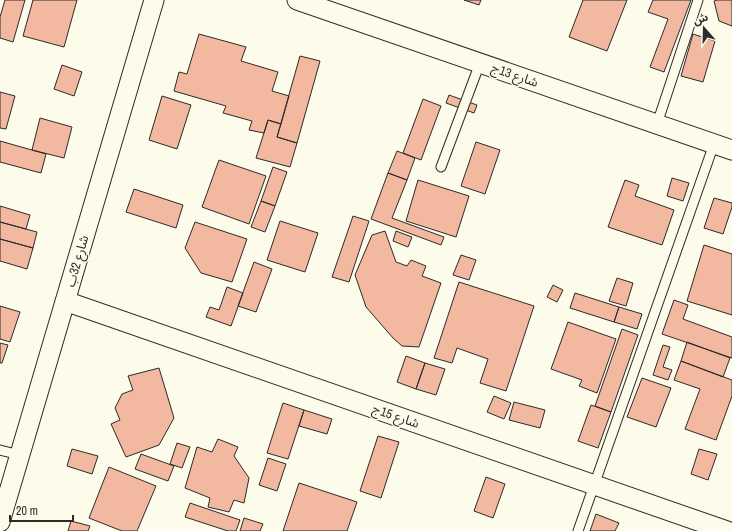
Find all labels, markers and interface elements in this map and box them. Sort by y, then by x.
north arrow [684,8,724,48]
text: ش [691,9,710,28]
street label: شارع 13ج [489,59,541,93]
street label: شارع 32ب [62,233,94,289]
street label: شارع 15ج [370,400,422,434]
scale bar [10,497,73,523]
text: 20 m [16,503,38,519]

